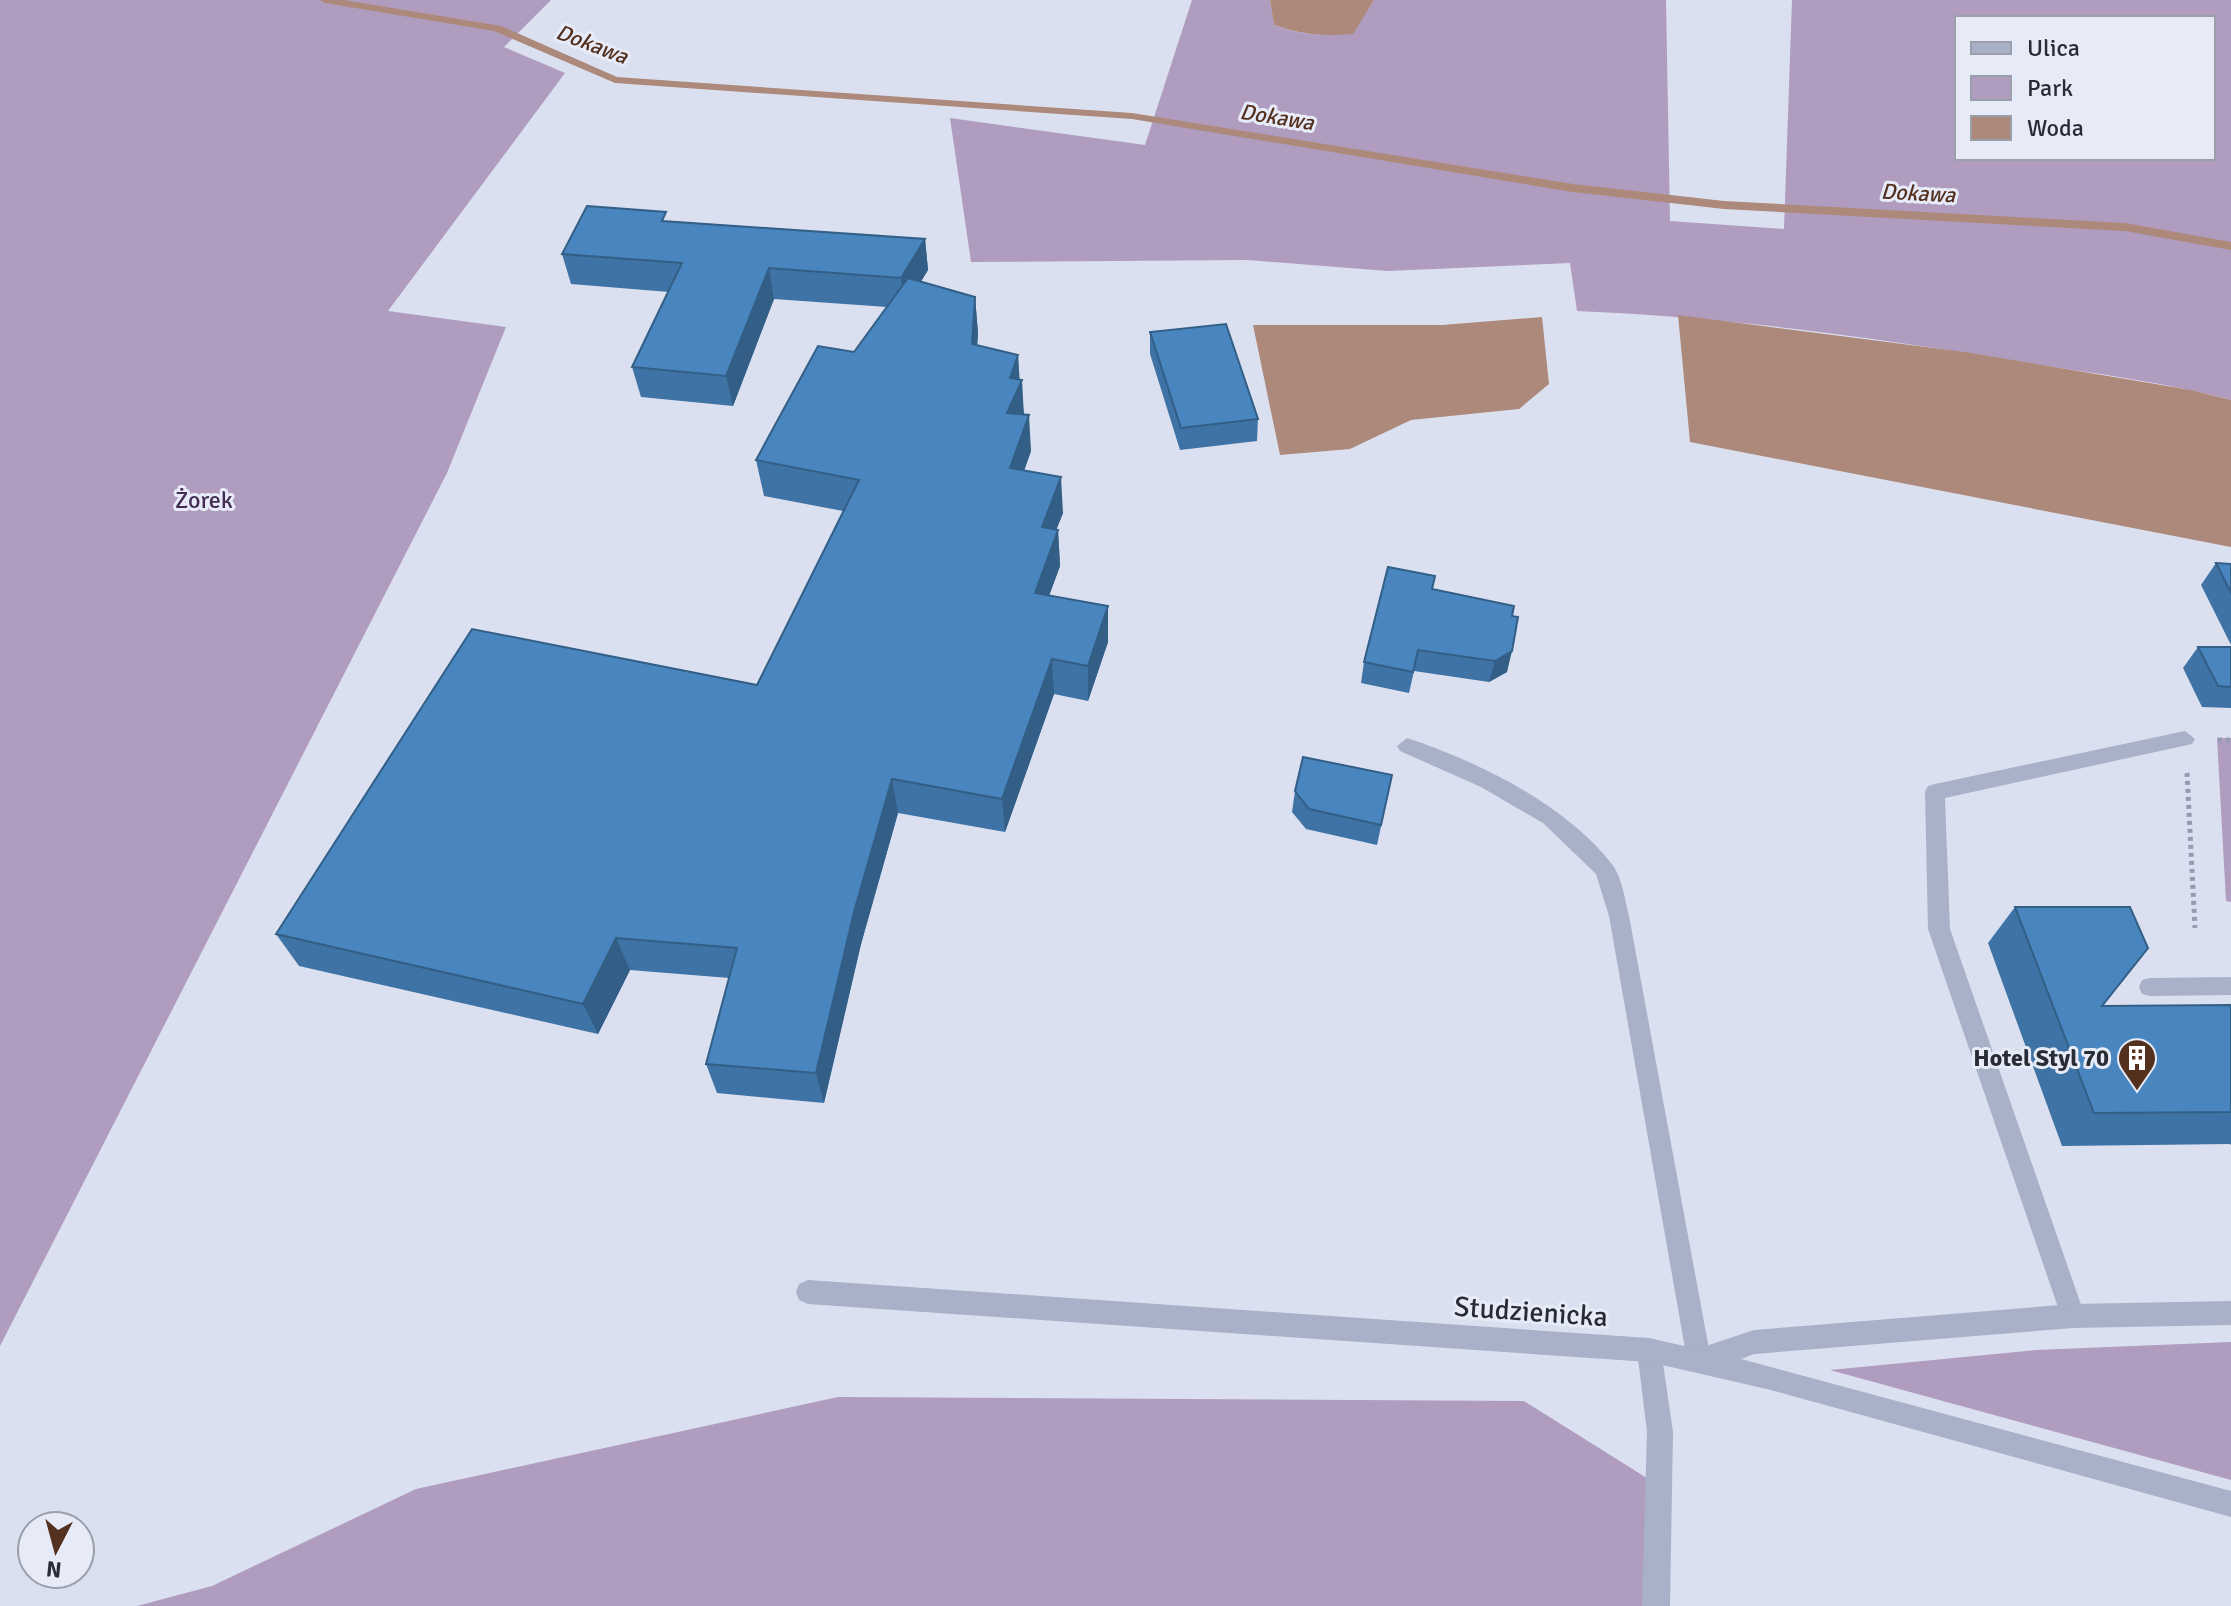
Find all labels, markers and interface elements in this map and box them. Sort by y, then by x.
legend [1955,16,2215,160]
water label: Dokawa [552,18,632,70]
text: Ulica [2027,33,2080,63]
text: Park [2027,73,2073,103]
water label: Dokawa [1238,98,1317,136]
text: Woda [2027,113,2084,143]
water label: Dokawa [1880,178,1957,208]
park label: Żorek [175,485,233,515]
building icon: Hotel Styl 70 [2116,1037,2158,1092]
place label: Hotel Styl 70 [1973,1043,2109,1073]
street label: Studzienicka [1453,1290,1609,1334]
north arrow [16,1510,96,1590]
text: N [45,1555,63,1584]

